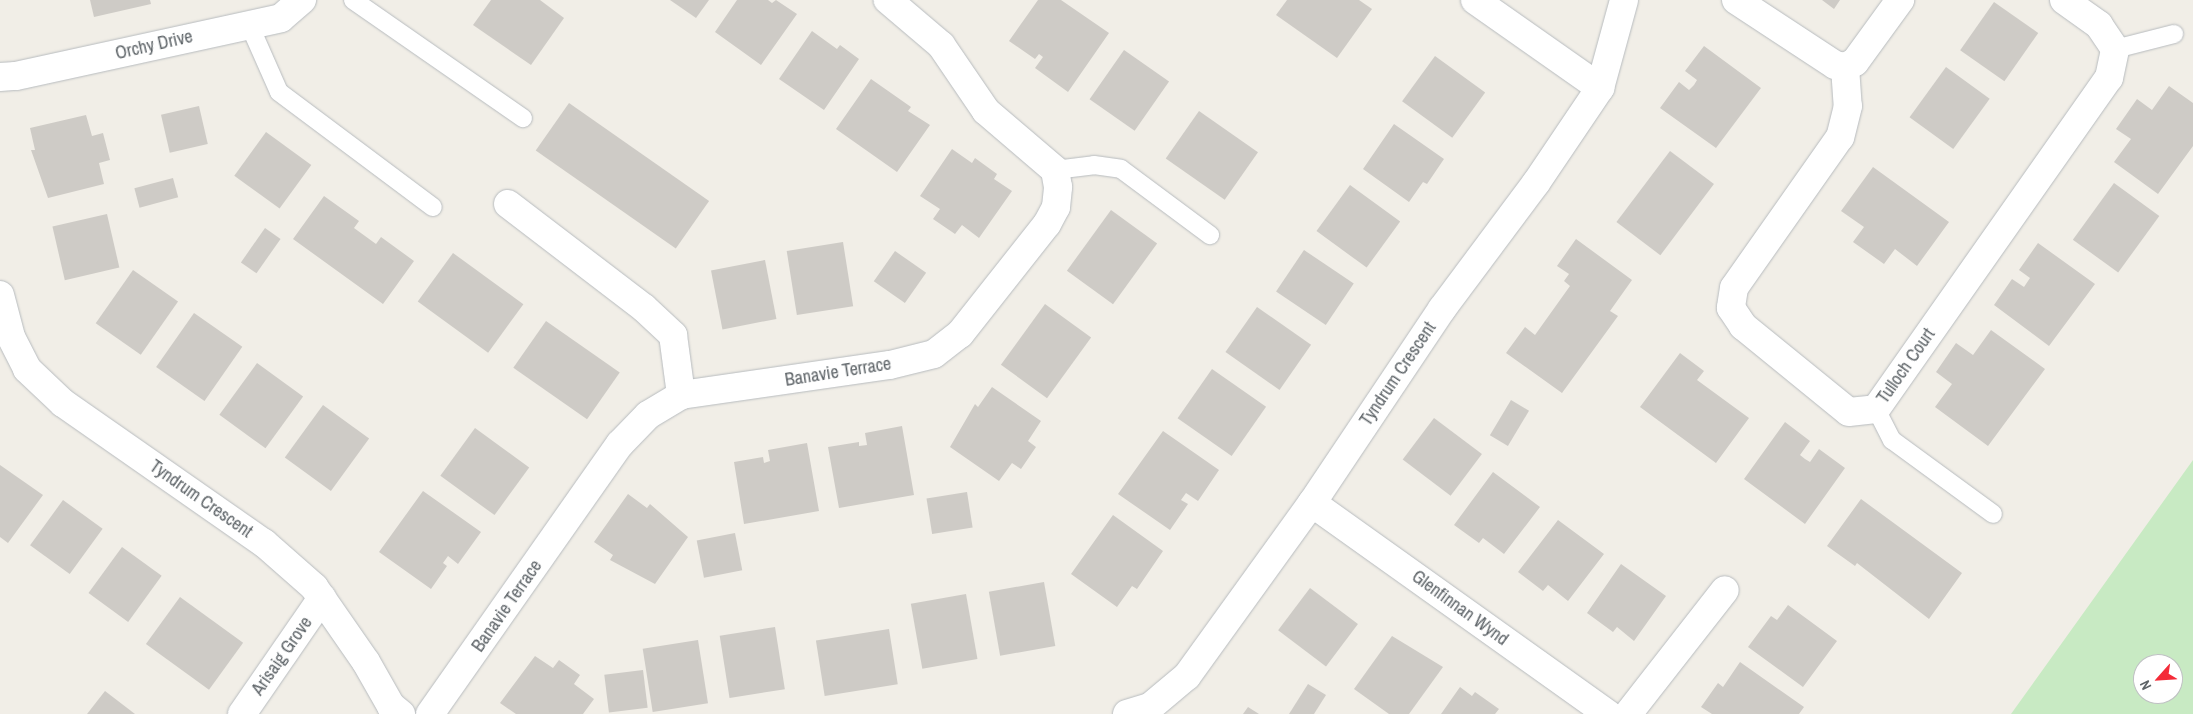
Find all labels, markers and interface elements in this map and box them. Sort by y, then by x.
street label: Orchy Drive [113,26,195,64]
street label: Tyndrum Crescent [1355,318,1441,430]
street label: Tulloch Court [1872,324,1940,408]
street label: Banavie Terrace [783,353,893,391]
street label: Tyndrum Crescent [145,456,257,542]
street label: Banavie Terrace [467,556,547,656]
street label: Glenfinnan Wynd [1408,566,1512,650]
street label: Arisaig Grove [247,613,317,699]
north arrow [2133,654,2183,704]
text: N [2136,677,2155,693]

